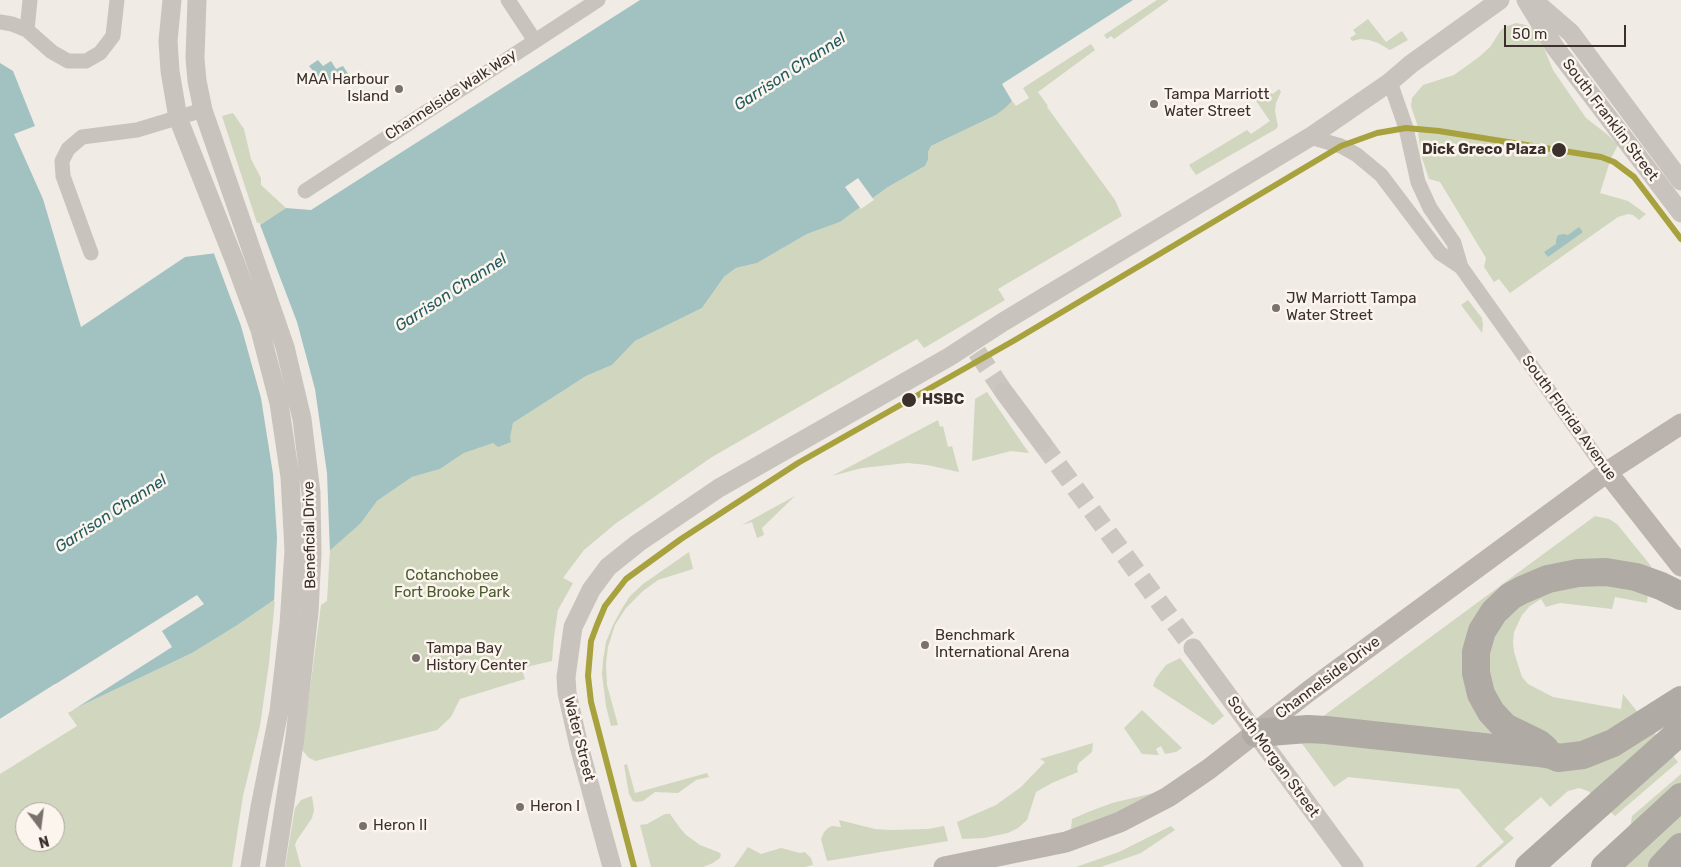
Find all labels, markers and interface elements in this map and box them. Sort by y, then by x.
scale bar [1506,15,1628,47]
text: 50 m [1512,25,1547,43]
water label: Garrison Channel [731,29,849,115]
street label: Channelside Walk Way [382,46,520,144]
street label: South Franklin Street [1558,55,1662,185]
place label: MAA Harbour Island [296,71,389,106]
marker: MAA Harbour Island [393,83,405,95]
place label: Tampa Marriott Water Street [1164,86,1269,121]
marker: Tampa Marriott Water Street [1148,98,1160,110]
place label: Dick Greco Plaza [1422,141,1546,159]
marker: Dick Greco Plaza [1550,141,1568,159]
water label: Garrison Channel [392,250,510,336]
place label: JW Marriott Tampa Water Street [1286,290,1416,325]
marker: JW Marriott Tampa Water Street [1270,302,1282,314]
street label: South Florida Avenue [1518,352,1620,484]
marker: HSBC [900,391,918,409]
place label: HSBC [922,391,964,409]
water label: Garrison Channel [52,471,170,557]
street label: Beneficial Drive [300,481,320,589]
park label: Cotanchobee Fort Brooke Park [394,567,510,602]
place label: Benchmark International Arena [935,627,1070,662]
street label: Channelside Drive [1272,633,1384,723]
marker: Benchmark International Arena [919,639,931,651]
place label: Tampa Bay History Center [426,640,527,675]
marker: Tampa Bay History Center [410,652,422,664]
street label: South Morgan Street [1223,693,1323,821]
street label: Water Street [560,695,598,783]
place label: Heron I [530,798,580,816]
marker: Heron I [514,801,526,813]
north arrow [15,802,65,852]
place label: Heron II [373,817,427,835]
marker: Heron II [357,820,369,832]
text: N [37,831,51,851]

